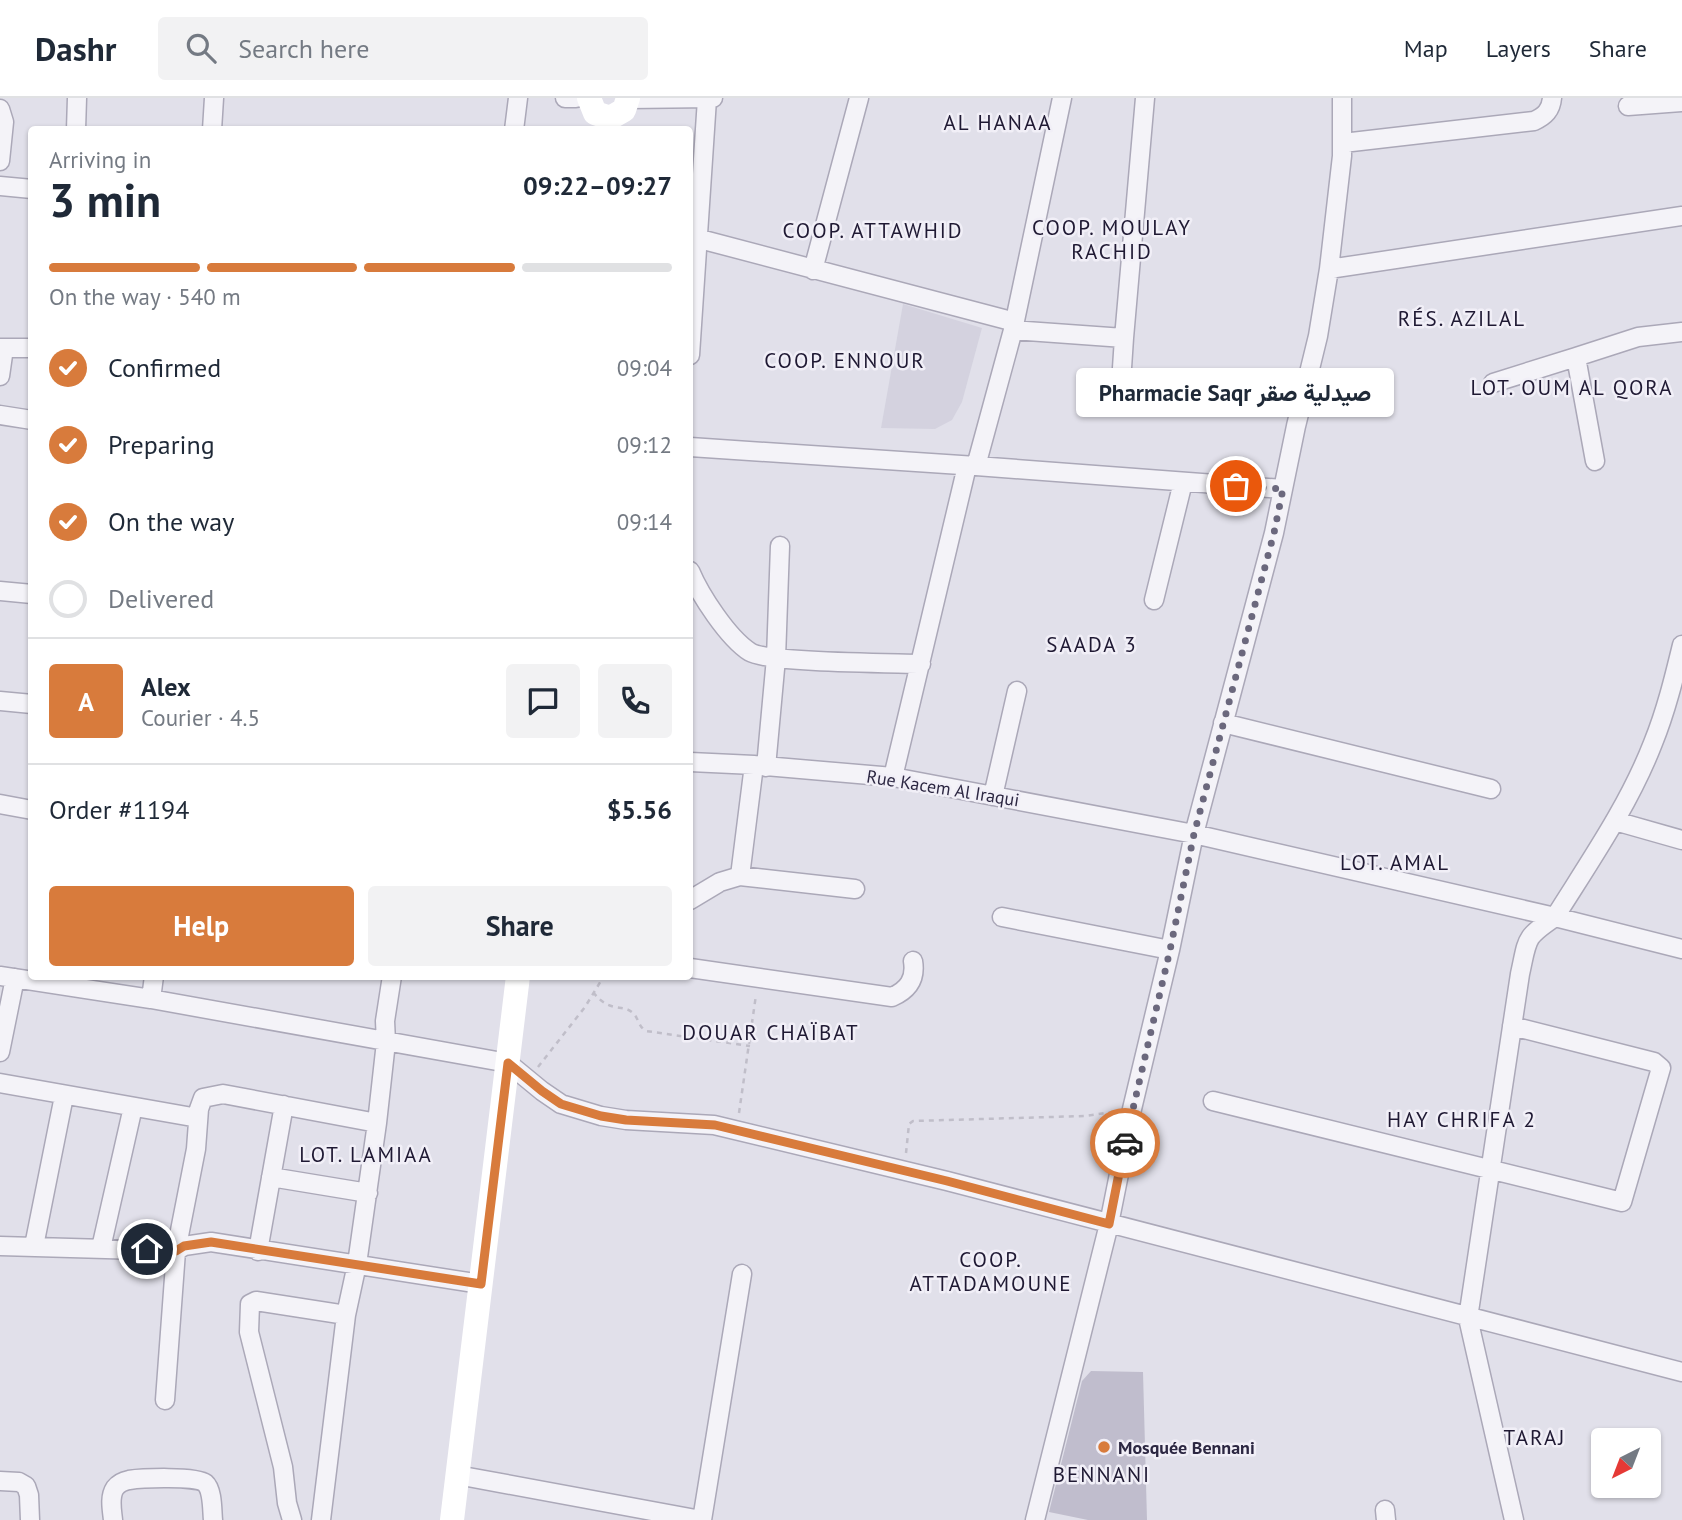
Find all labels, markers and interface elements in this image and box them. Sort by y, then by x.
search box [158,17,648,80]
text: Dashr [35,27,116,70]
icon: search [182,29,220,67]
text: Search here [238,32,369,65]
text: Map [1404,33,1448,64]
text: Layers [1486,33,1551,64]
text: Share [1589,33,1647,64]
district label: AL HANAA [944,109,1052,136]
text: Arriving in [49,145,151,174]
text: 09:22–09:27 [523,169,672,202]
text: 3 min [49,170,161,230]
district label: COOP. MOULAY RACHID [1032,214,1192,265]
district label: COOP. ATTAWHID [782,217,964,244]
text: On the way · 540 m [49,282,241,311]
district label: RÉS. AZILAL [1398,305,1526,332]
district label: COOP. ENNOUR [764,347,926,374]
icon: check [49,349,87,387]
text: Confirmed [108,351,221,384]
text: 09:04 [617,353,672,382]
callout: Pharmacie Saqr صيدلية صقر [1077,367,1395,416]
district label: LOT. OUM AL QORA [1470,374,1674,401]
text: Pharmacie Saqr صيدلية صقر [1099,378,1371,407]
icon: check [49,426,87,464]
text: Preparing [108,428,215,461]
text: 09:12 [617,430,672,459]
pin [1206,456,1266,516]
icon: bag [1217,467,1255,505]
icon: check [49,503,87,541]
text: On the way [108,505,234,538]
text: 09:14 [617,507,672,536]
text: Delivered [108,582,214,615]
district label: SAADA 3 [1046,631,1138,658]
button: chat [506,664,580,738]
button: phone [598,664,672,738]
text: Alex [141,670,191,703]
text: A [78,685,94,718]
text: Courier · 4.5 [141,703,260,732]
street label: Rue Kacem Al Iraqui [865,765,1021,811]
text: Order #1194 [49,793,189,826]
text: $5.56 [607,793,672,826]
district label: LOT. AMAL [1340,849,1450,876]
button: Help [49,886,354,966]
button: Share [368,886,672,966]
district label: DOUAR CHAÏBAT [682,1019,860,1046]
district label: HAY CHRIFA 2 [1387,1106,1537,1133]
courier [1090,1108,1160,1178]
icon: car [1106,1124,1144,1162]
district label: LOT. LAMIAA [299,1141,433,1168]
pin [117,1219,177,1279]
icon: home [128,1230,166,1268]
district label: COOP. ATTADAMOUNE [909,1246,1073,1297]
district label: TARAJ [1504,1424,1566,1451]
north arrow [1591,1428,1661,1498]
map controls [1591,1428,1661,1498]
place label: Mosquée Bennani [1118,1436,1255,1459]
marker: Mosquée Bennani [1096,1439,1112,1455]
district label: BENNANI [1053,1461,1151,1488]

